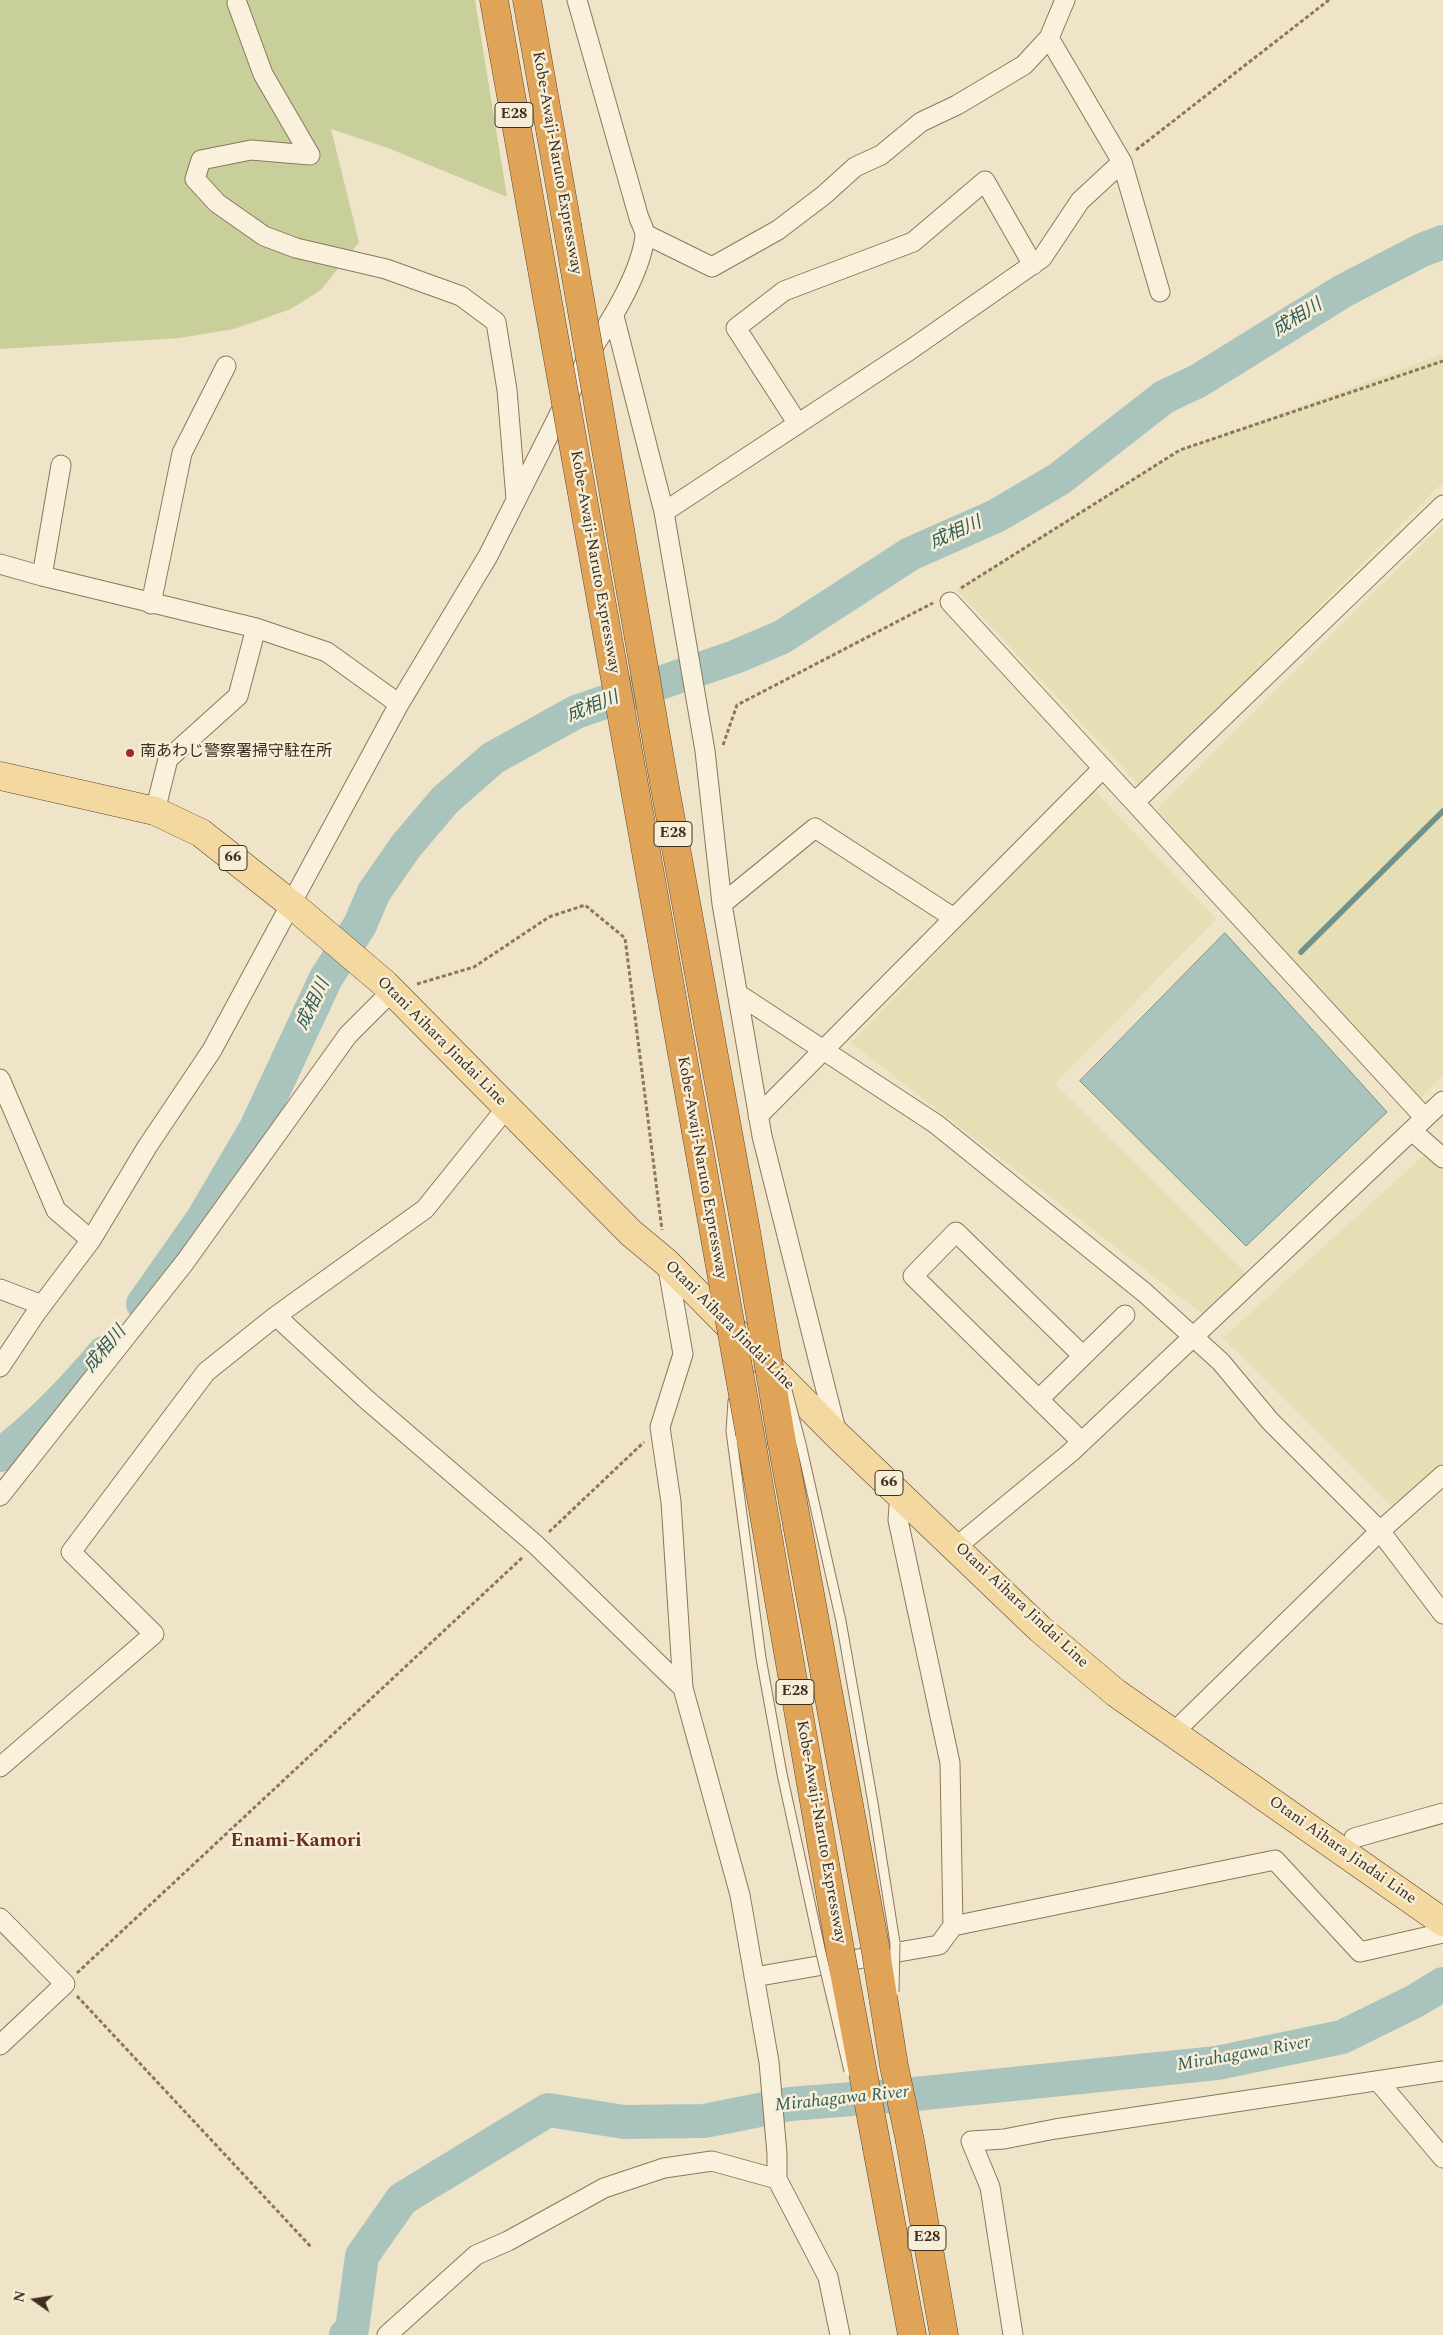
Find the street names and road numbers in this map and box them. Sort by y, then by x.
street label: Kobe-Awaji-Naruto Expressway [527,50,585,276]
road number: E28 [495,102,533,128]
street label: Kobe-Awaji-Naruto Expressway [565,449,623,675]
road number: E28 [654,822,692,846]
road number: 66 [219,846,247,870]
street label: Otani Aihara Jindai Line [372,973,510,1111]
street label: Kobe-Awaji-Naruto Expressway [672,1055,730,1281]
street label: Otani Aihara Jindai Line [660,1257,798,1395]
road number: 66 [875,1470,903,1496]
street label: Otani Aihara Jindai Line [950,1539,1092,1673]
road number: E28 [776,1680,814,1704]
street label: Kobe-Awaji-Naruto Expressway [791,1719,849,1945]
street label: Otani Aihara Jindai Line [1265,1793,1419,1909]
road number: E28 [908,2226,946,2250]

